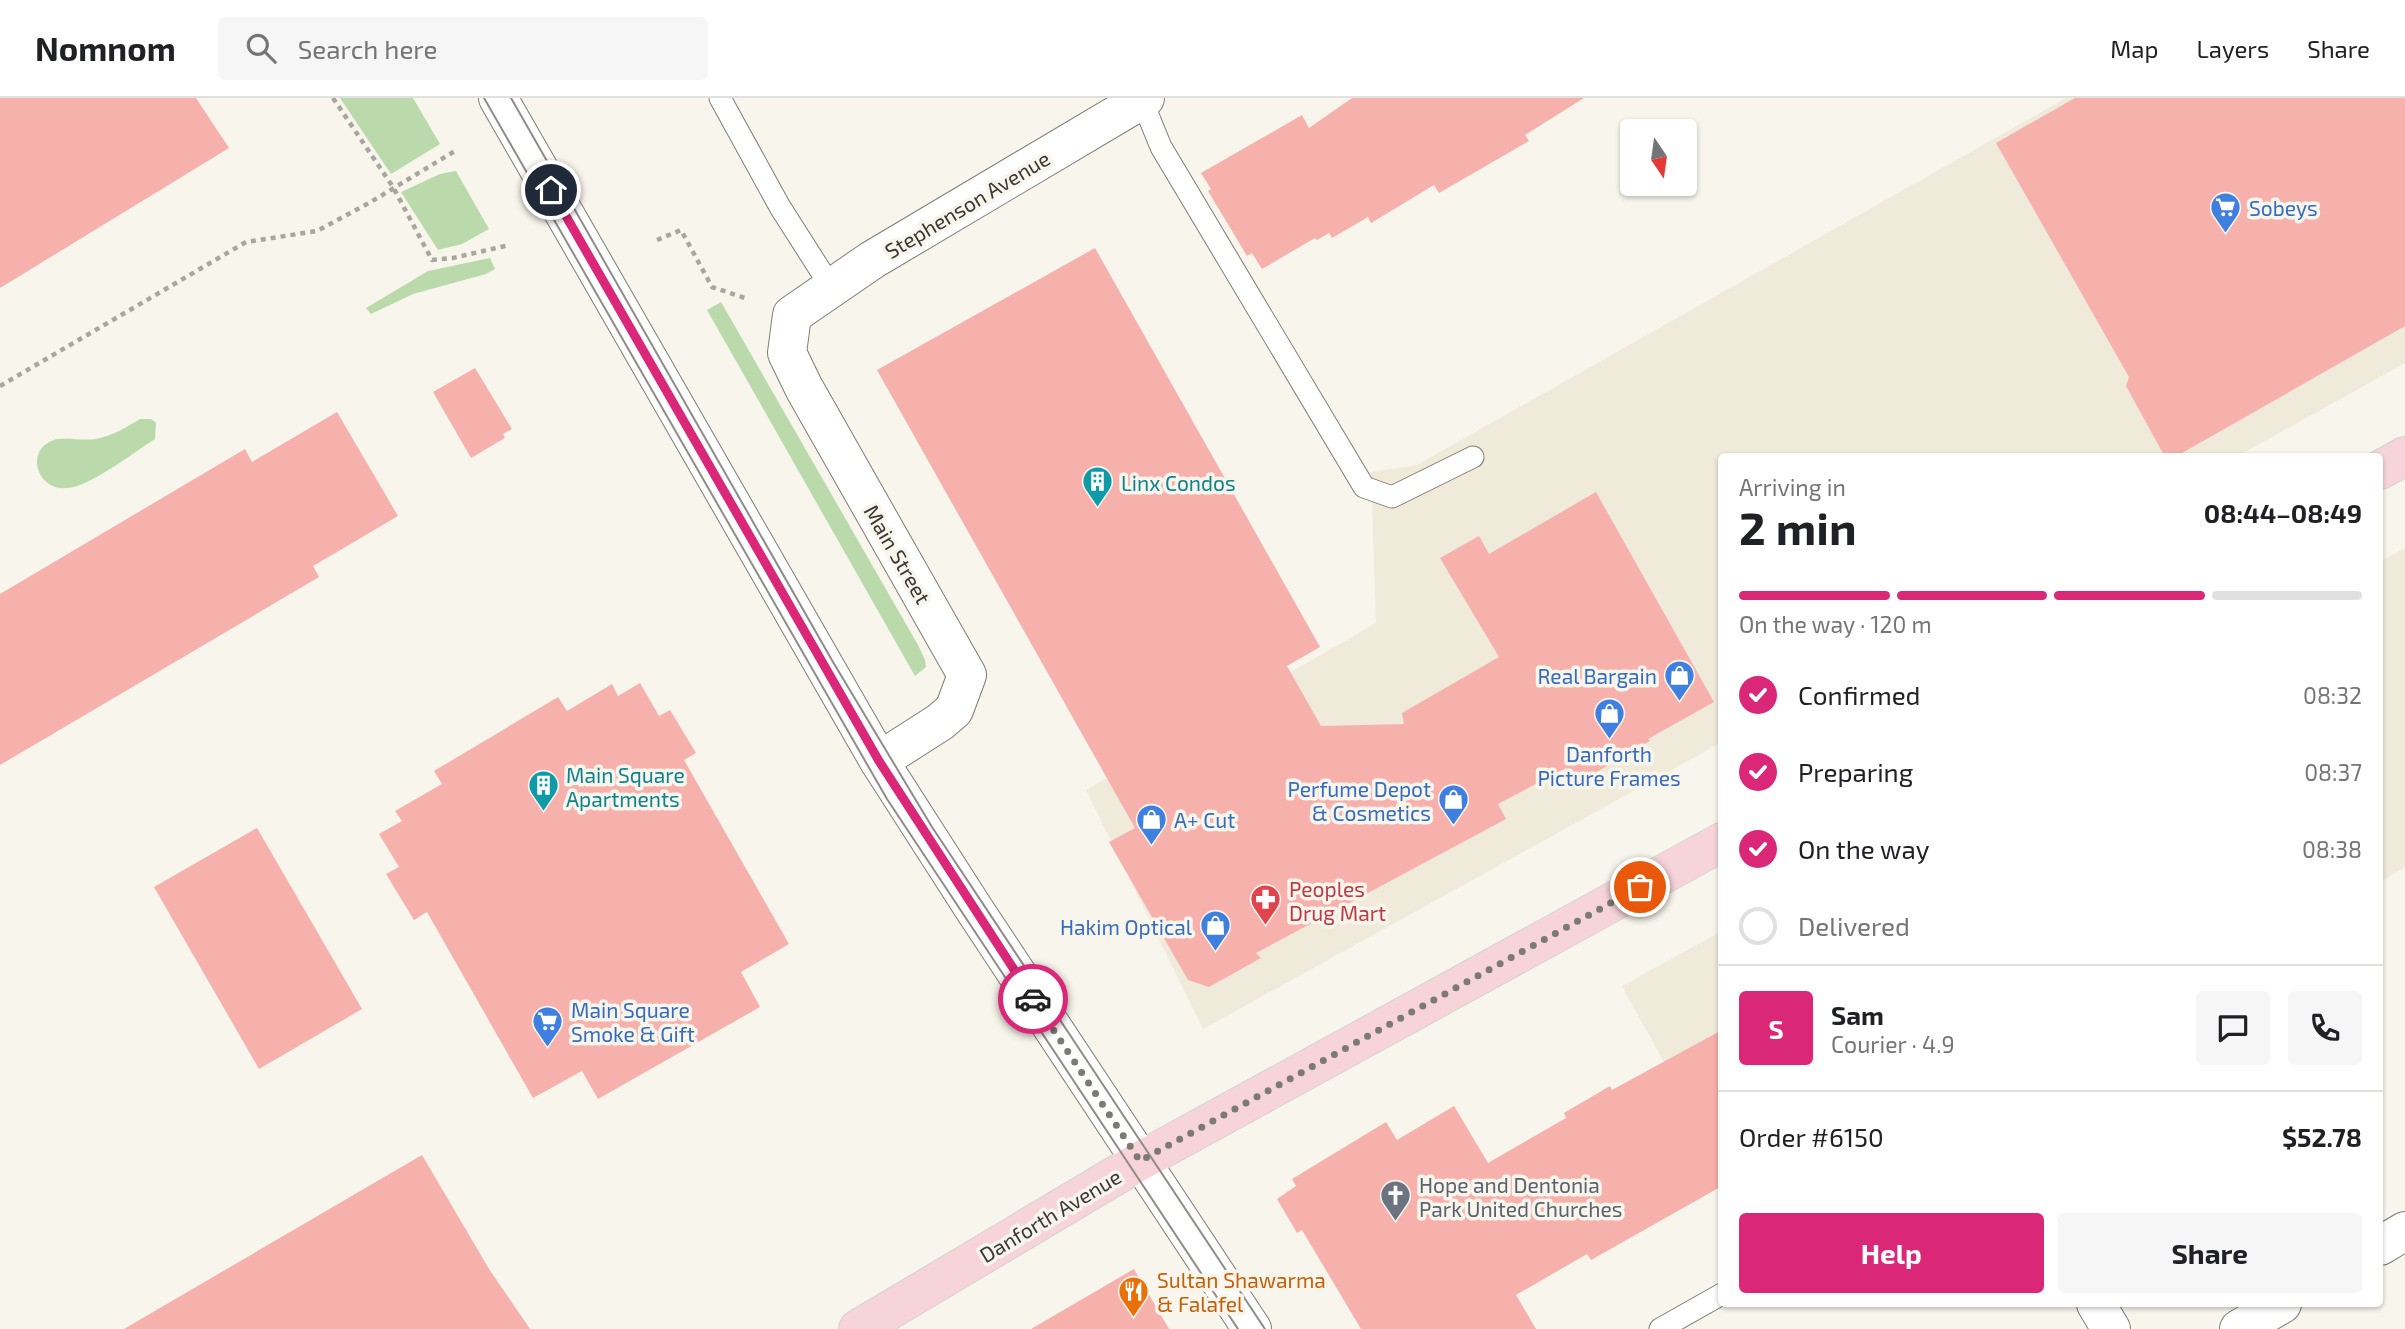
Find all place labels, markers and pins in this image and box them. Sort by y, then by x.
pin [521,160,581,220]
supermarket icon: Sobeys [2209,190,2243,234]
place label: Sobeys [2249,195,2318,220]
building icon: Linx Condos [1081,465,1115,509]
place label: Linx Condos [1121,470,1236,495]
shop icon: Real Bargain [1663,658,1697,702]
place label: Real Bargain [1537,663,1657,688]
shop icon: Danforth Picture Frames [1592,696,1626,740]
place label: Danforth Picture Frames [1537,741,1681,790]
place label: Main Square Apartments [566,762,685,811]
building icon: Main Square Apartments [526,769,560,813]
place label: Perfume Depot & Cosmetics [1287,776,1431,825]
shop icon: Perfume Depot & Cosmetics [1437,783,1471,827]
shop icon: A+ Cut [1134,802,1168,846]
place label: A+ Cut [1174,807,1235,832]
pin [1610,857,1670,917]
place label: Peoples Drug Mart [1289,876,1386,925]
pharmacy icon: Peoples Drug Mart [1249,883,1283,927]
shop icon: Hakim Optical [1198,909,1232,953]
place label: Hakim Optical [1060,914,1193,939]
place label: Main Square Smoke & Gift [571,997,695,1046]
supermarket icon: Main Square Smoke & Gift [531,1004,565,1048]
place label: Hope and Dentonia Park United Churches [1419,1172,1623,1221]
church icon: Hope and Dentonia Park United Churches [1379,1179,1413,1223]
place label: Sultan Shawarma & Falafel [1157,1267,1326,1316]
restaurant icon: Sultan Shawarma & Falafel [1117,1274,1151,1318]

